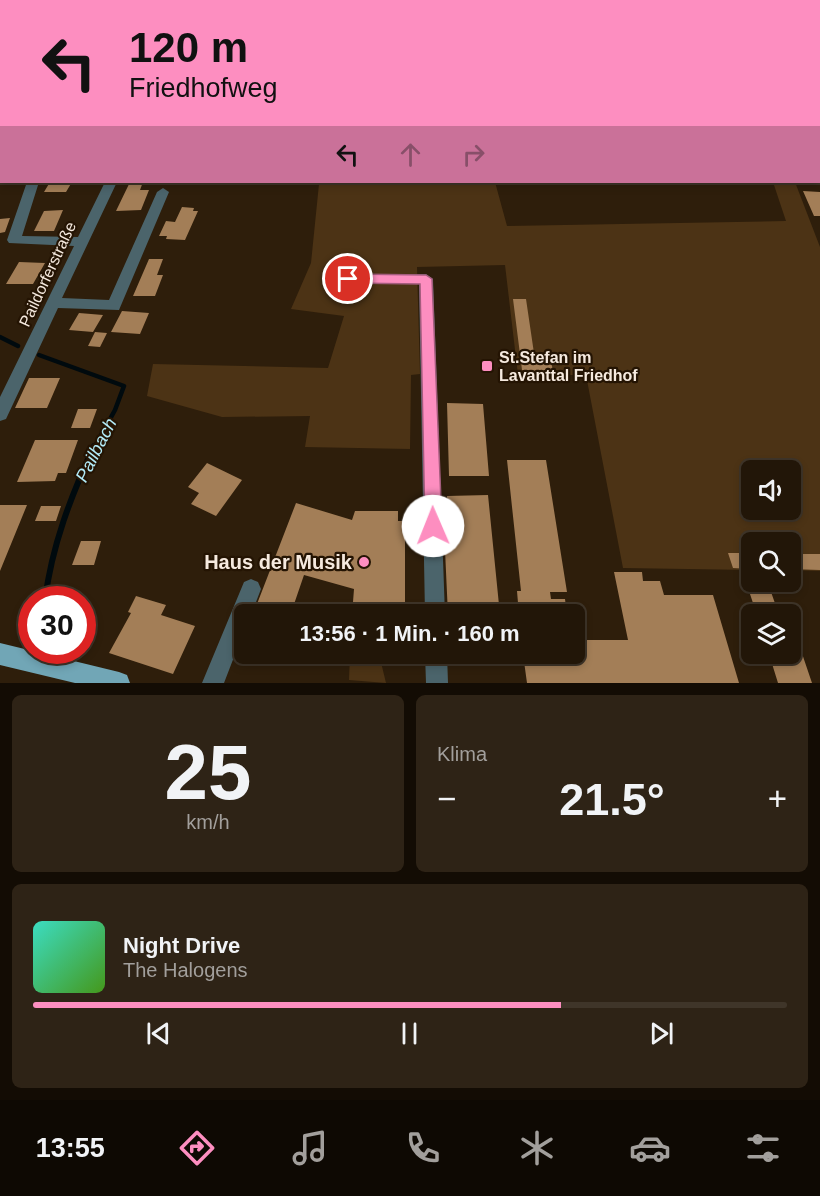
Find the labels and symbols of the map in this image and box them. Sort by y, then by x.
street label: Paildorferstraße [16,219,79,329]
pin [322,253,373,304]
place label: St.Stefan im Lavanttal Friedhof [499,349,638,384]
marker: St.Stefan im Lavanttal Friedhof [480,359,494,373]
water label: Pailbach [71,415,121,485]
position arrow [401,494,465,558]
place label: Haus der Musik [204,551,353,573]
marker: Haus der Musik [357,555,371,569]
speed limit sign: 30 [18,586,96,664]

